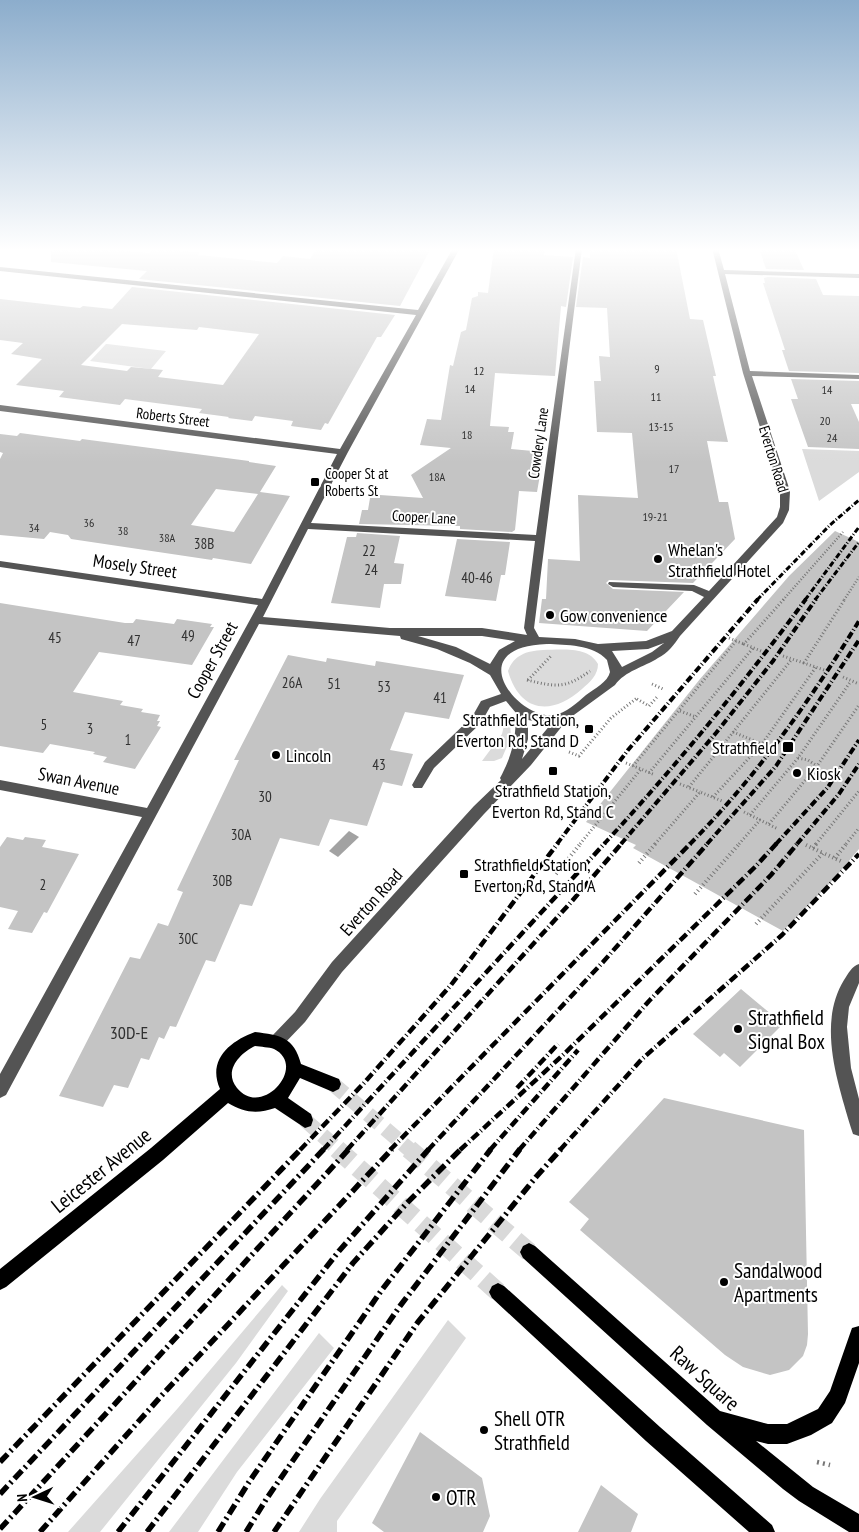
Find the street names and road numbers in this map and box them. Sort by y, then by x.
street label: Roberts Street [135,403,211,431]
street label: Cowdery Lane [524,406,552,480]
street label: Everton Road [755,423,793,495]
street label: Cooper Lane [391,506,457,528]
street label: Mosely Street [92,549,178,583]
street label: Cooper Street [181,617,243,703]
street label: Swan Avenue [36,762,122,800]
street label: Everton Road [335,864,407,940]
street label: Leicester Avenue [46,1121,156,1219]
street label: Raw Square [664,1340,746,1416]

